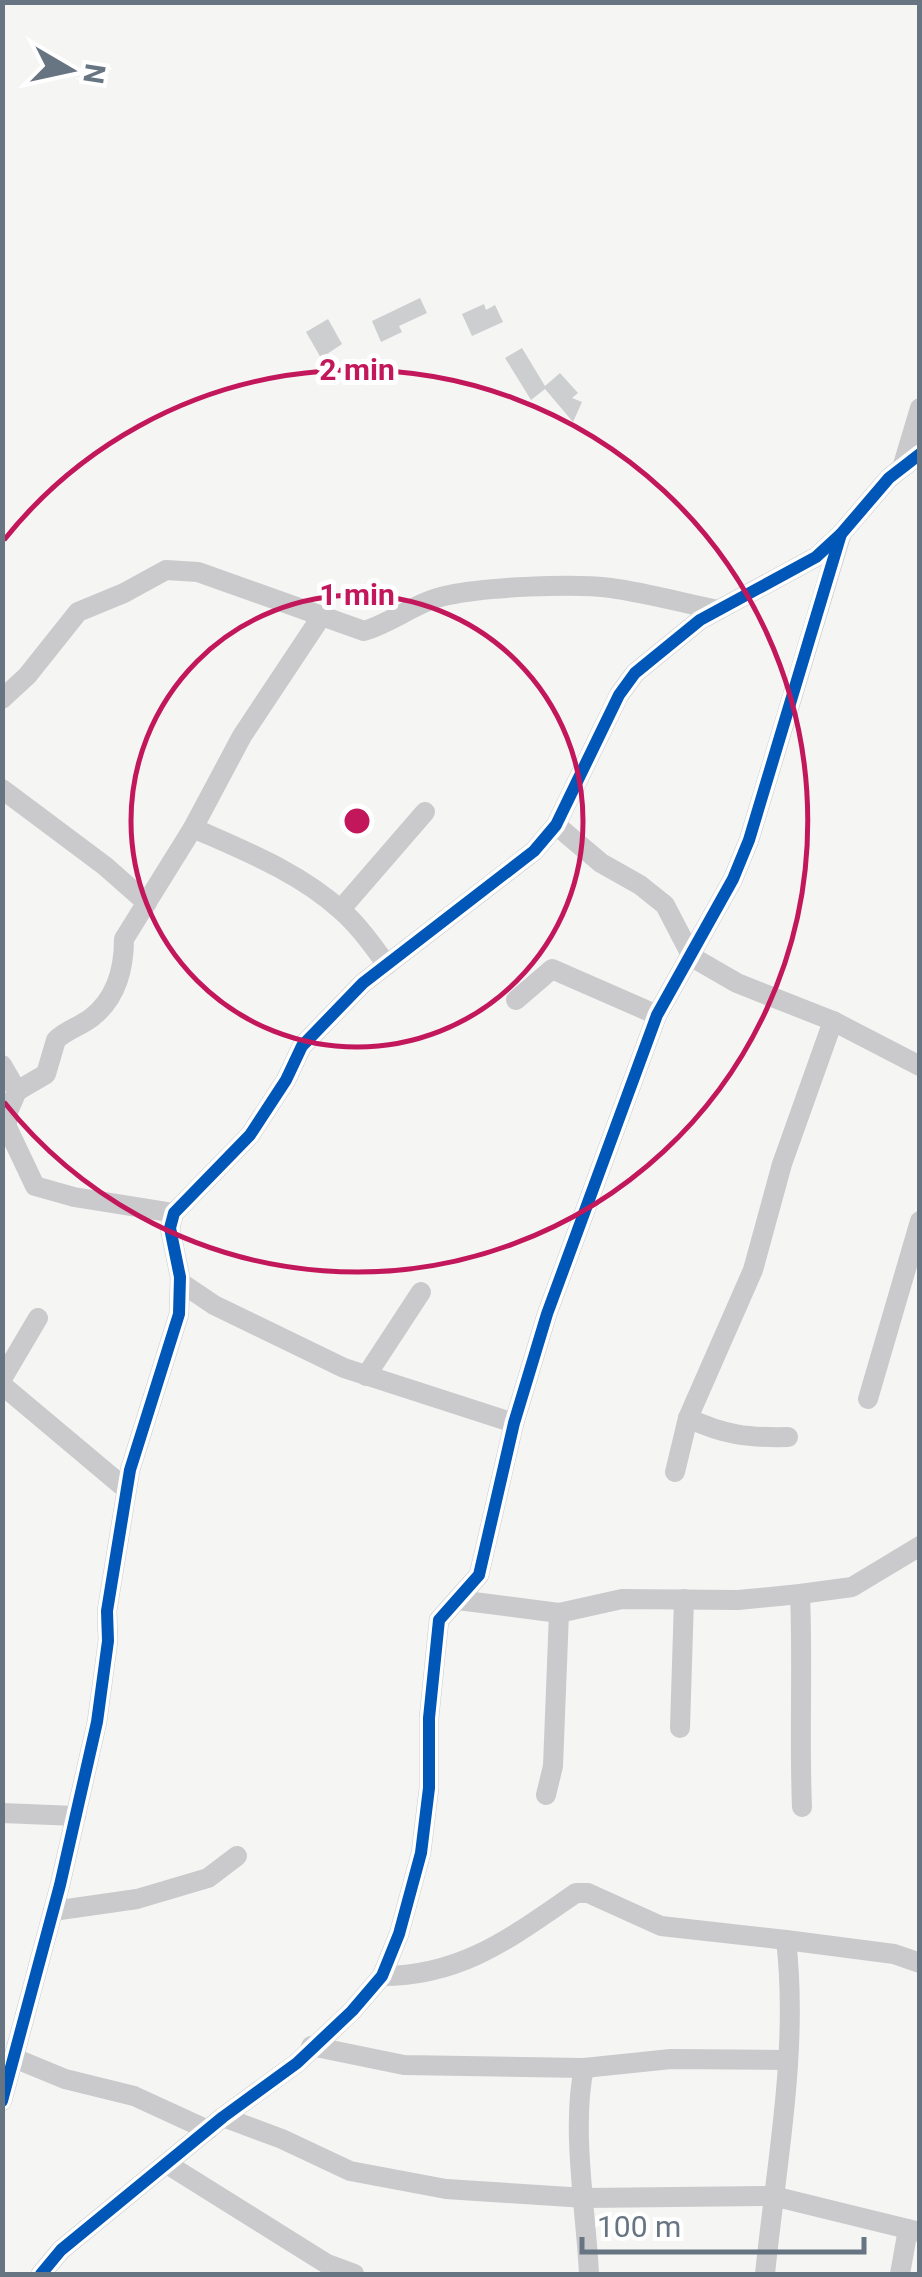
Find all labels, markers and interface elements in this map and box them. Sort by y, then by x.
north arrow [20,20,120,120]
text: N [76,61,112,86]
text: 2 min [319,352,395,387]
text: 1 min [319,577,395,612]
centre of rings [339,803,375,839]
scale bar [582,2192,864,2254]
text: 100 m [597,2209,681,2244]

